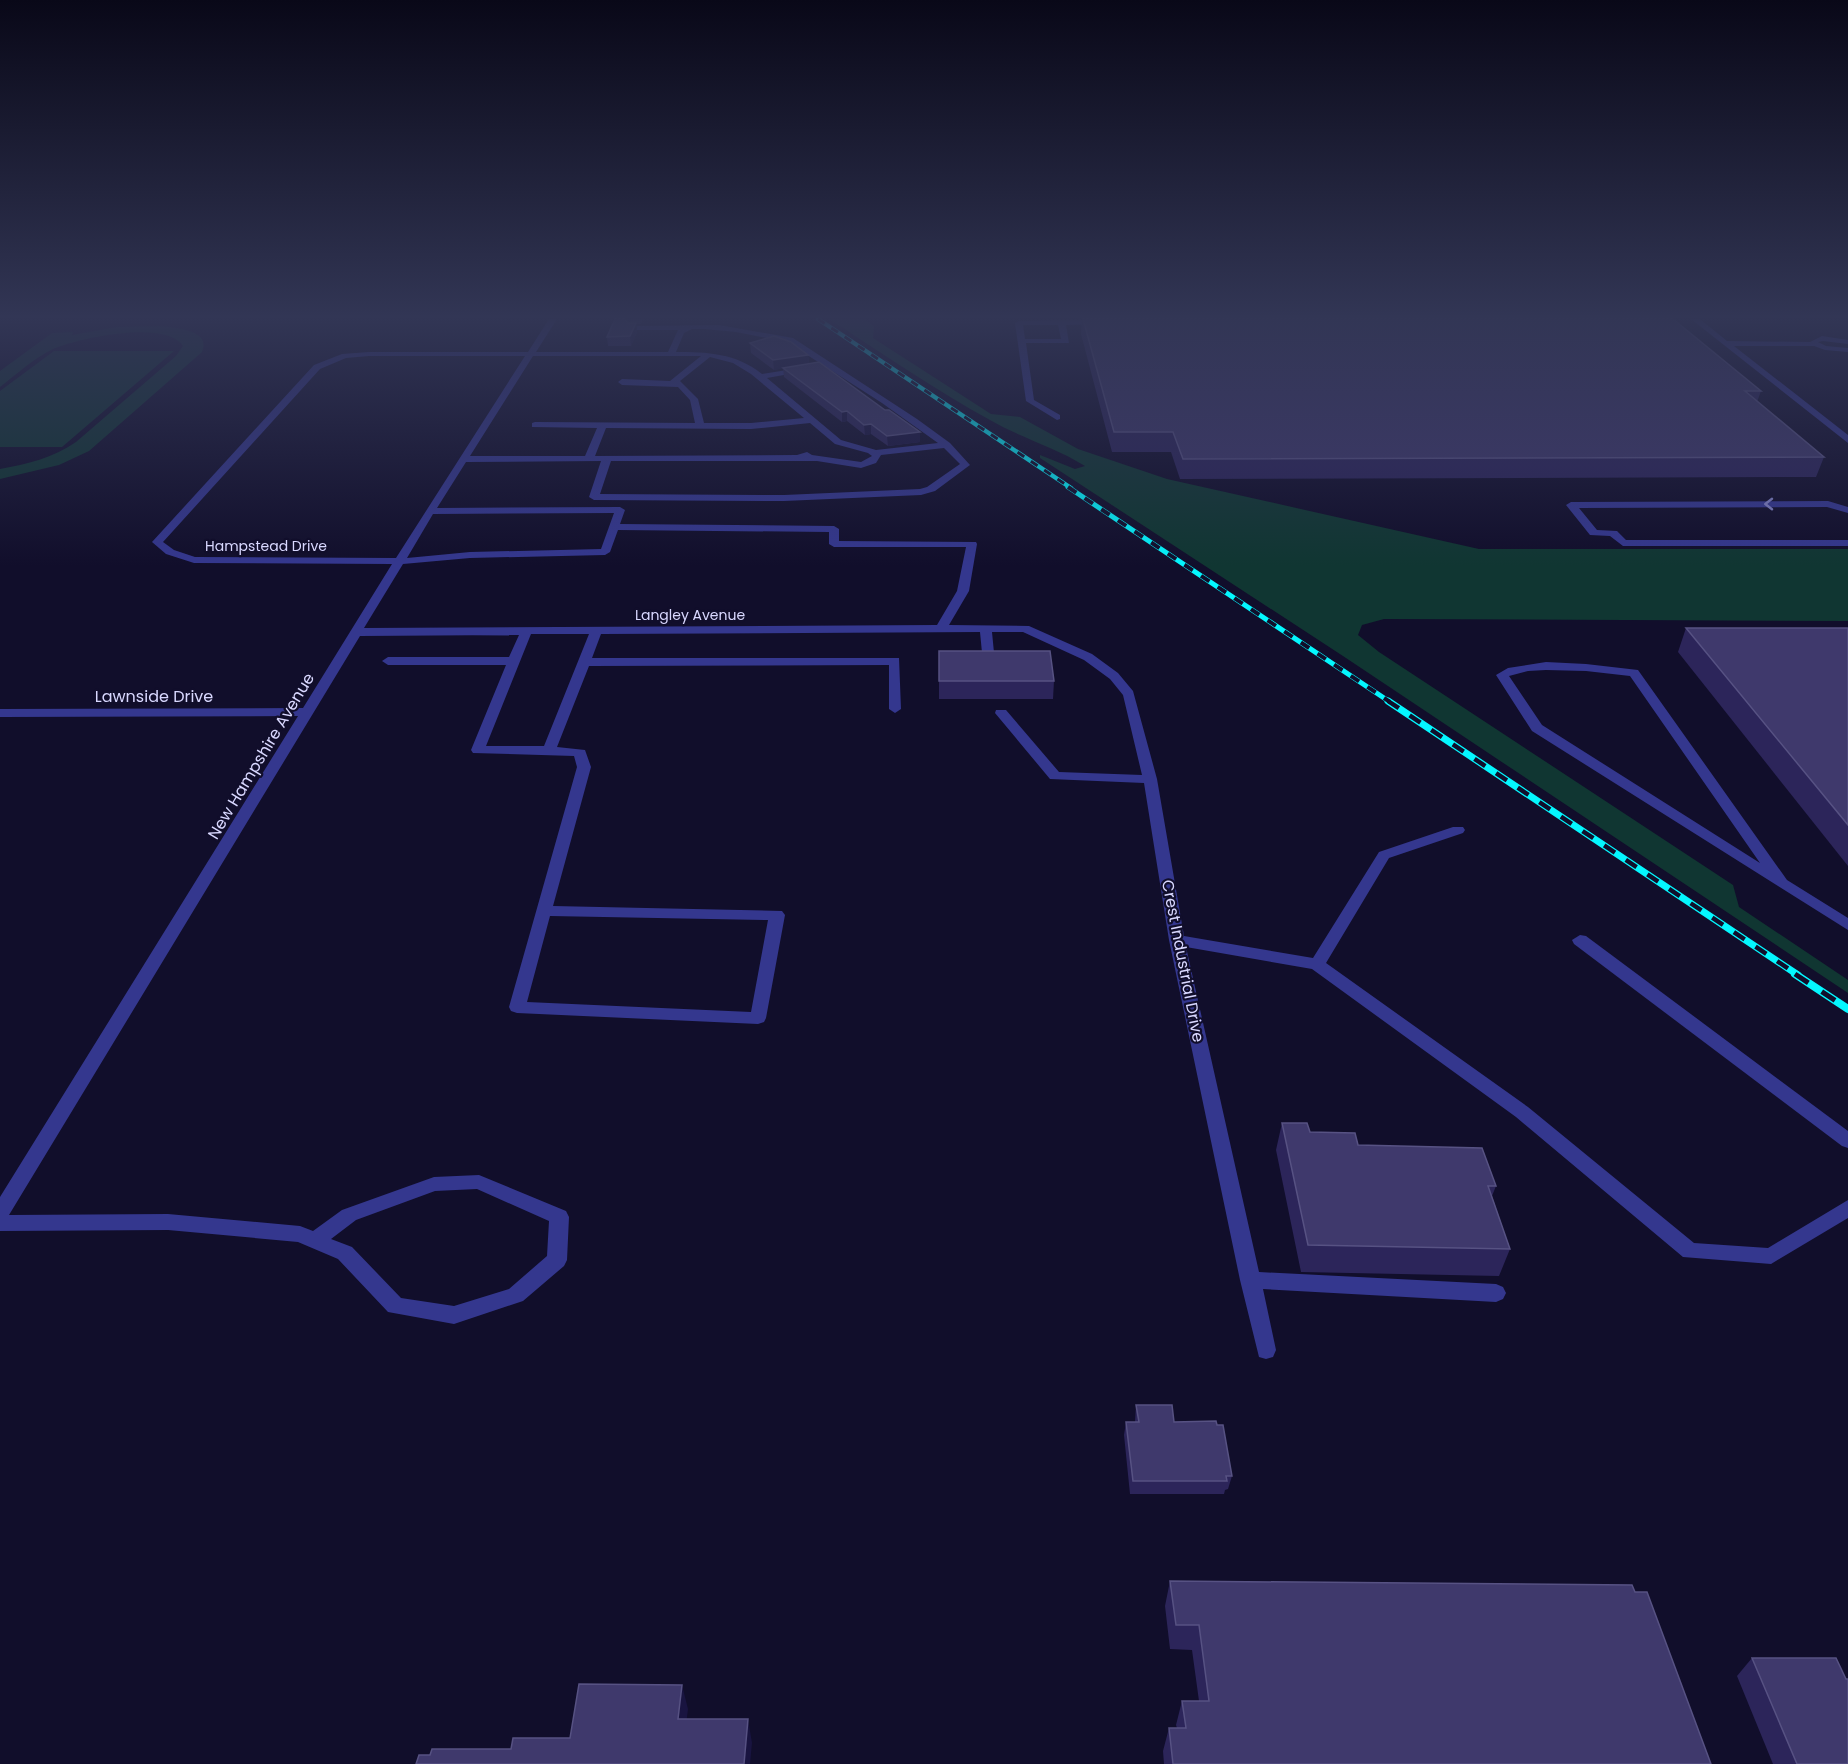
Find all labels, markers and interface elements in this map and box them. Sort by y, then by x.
one-way arrow [1765,498,1774,510]
street label: Hampstead Drive [205,536,327,556]
street label: Langley Avenue [635,605,745,625]
street label: New Hampshire Avenue [202,668,320,844]
street label: Lawnside Drive [95,685,213,708]
street label: Crest Industrial Drive [1156,878,1210,1044]

